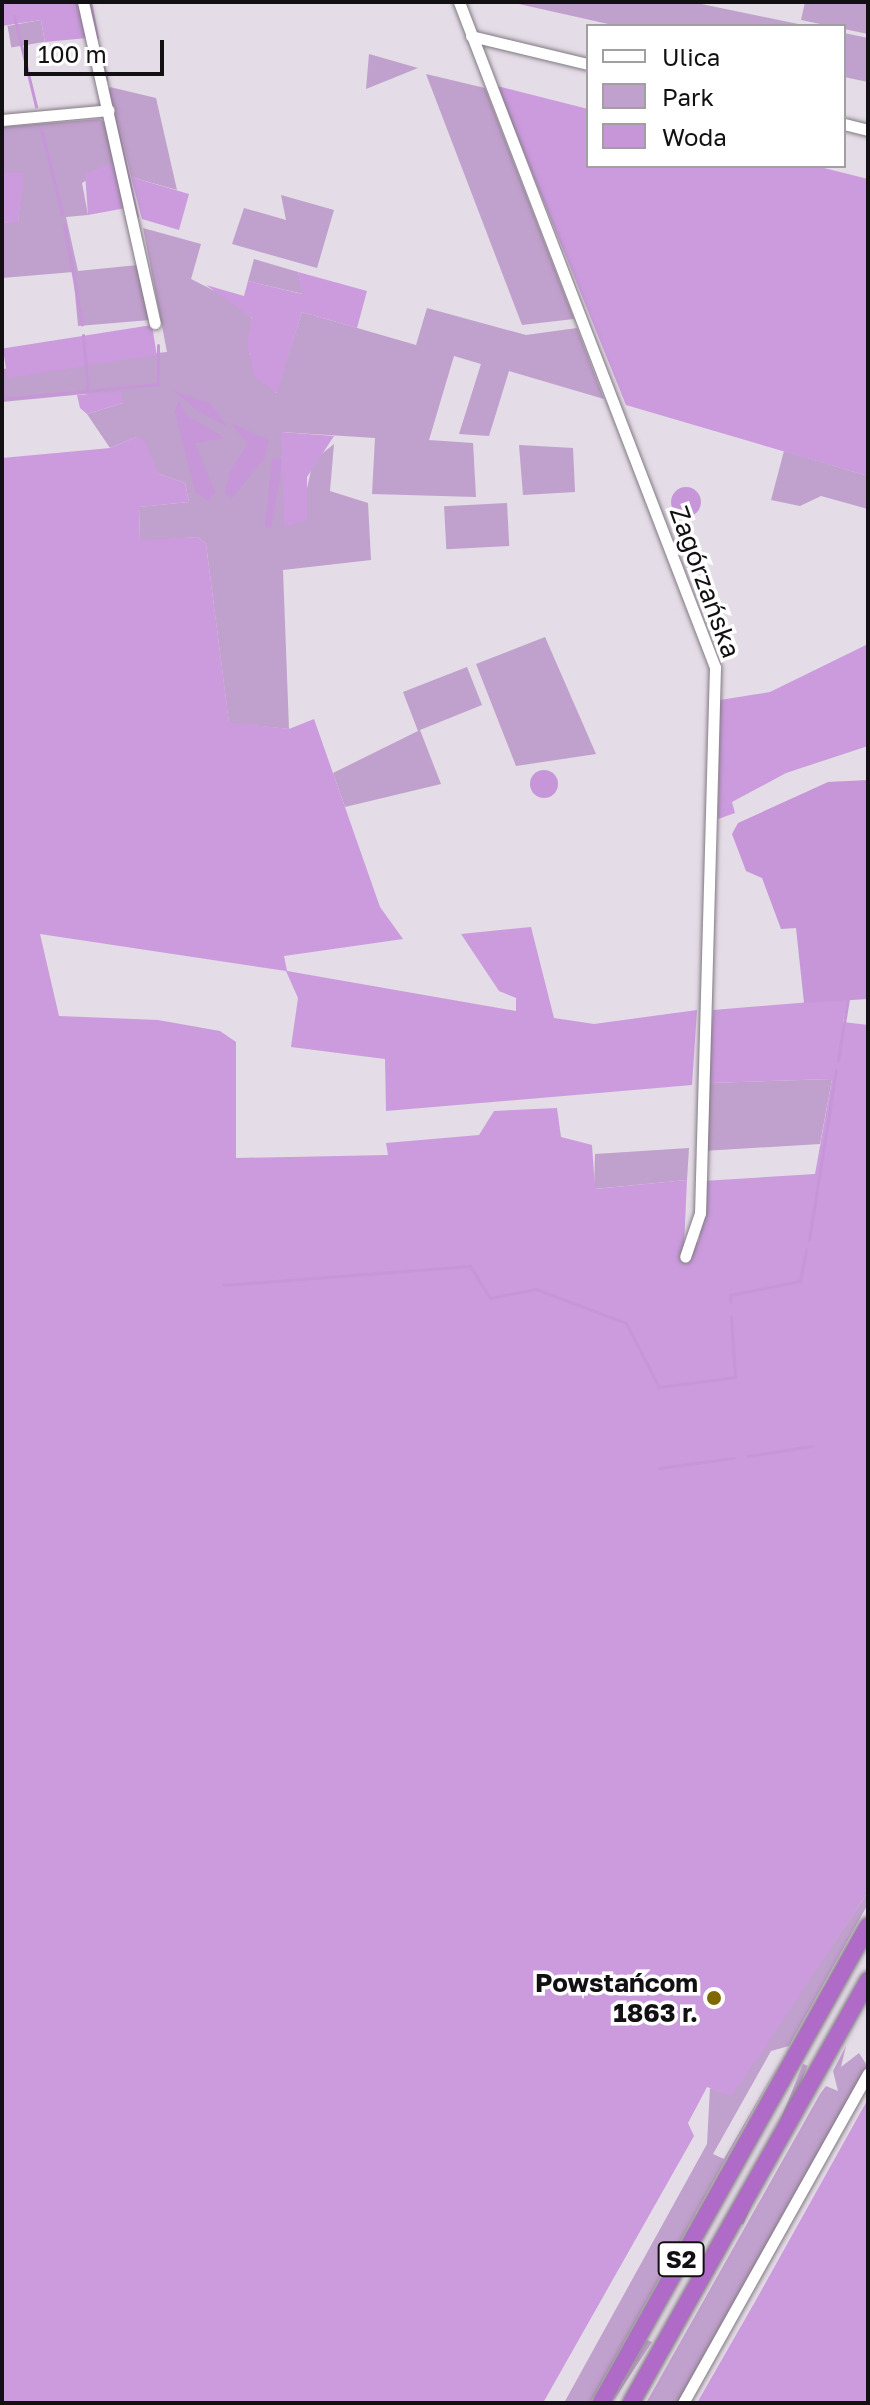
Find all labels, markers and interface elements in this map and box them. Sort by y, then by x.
scale bar [28,24,168,74]
legend [586,24,846,168]
text: 100 m [38,39,107,68]
text: Ulica [662,42,720,71]
text: Park [662,82,714,111]
text: Woda [662,122,727,151]
street label: Zagórzańska [663,502,747,662]
place label: Powstańcom 1863 r. [535,1967,698,2028]
marker: Powstańcom 1863 r. [705,1989,723,2007]
road number: S2 [657,2239,705,2279]

